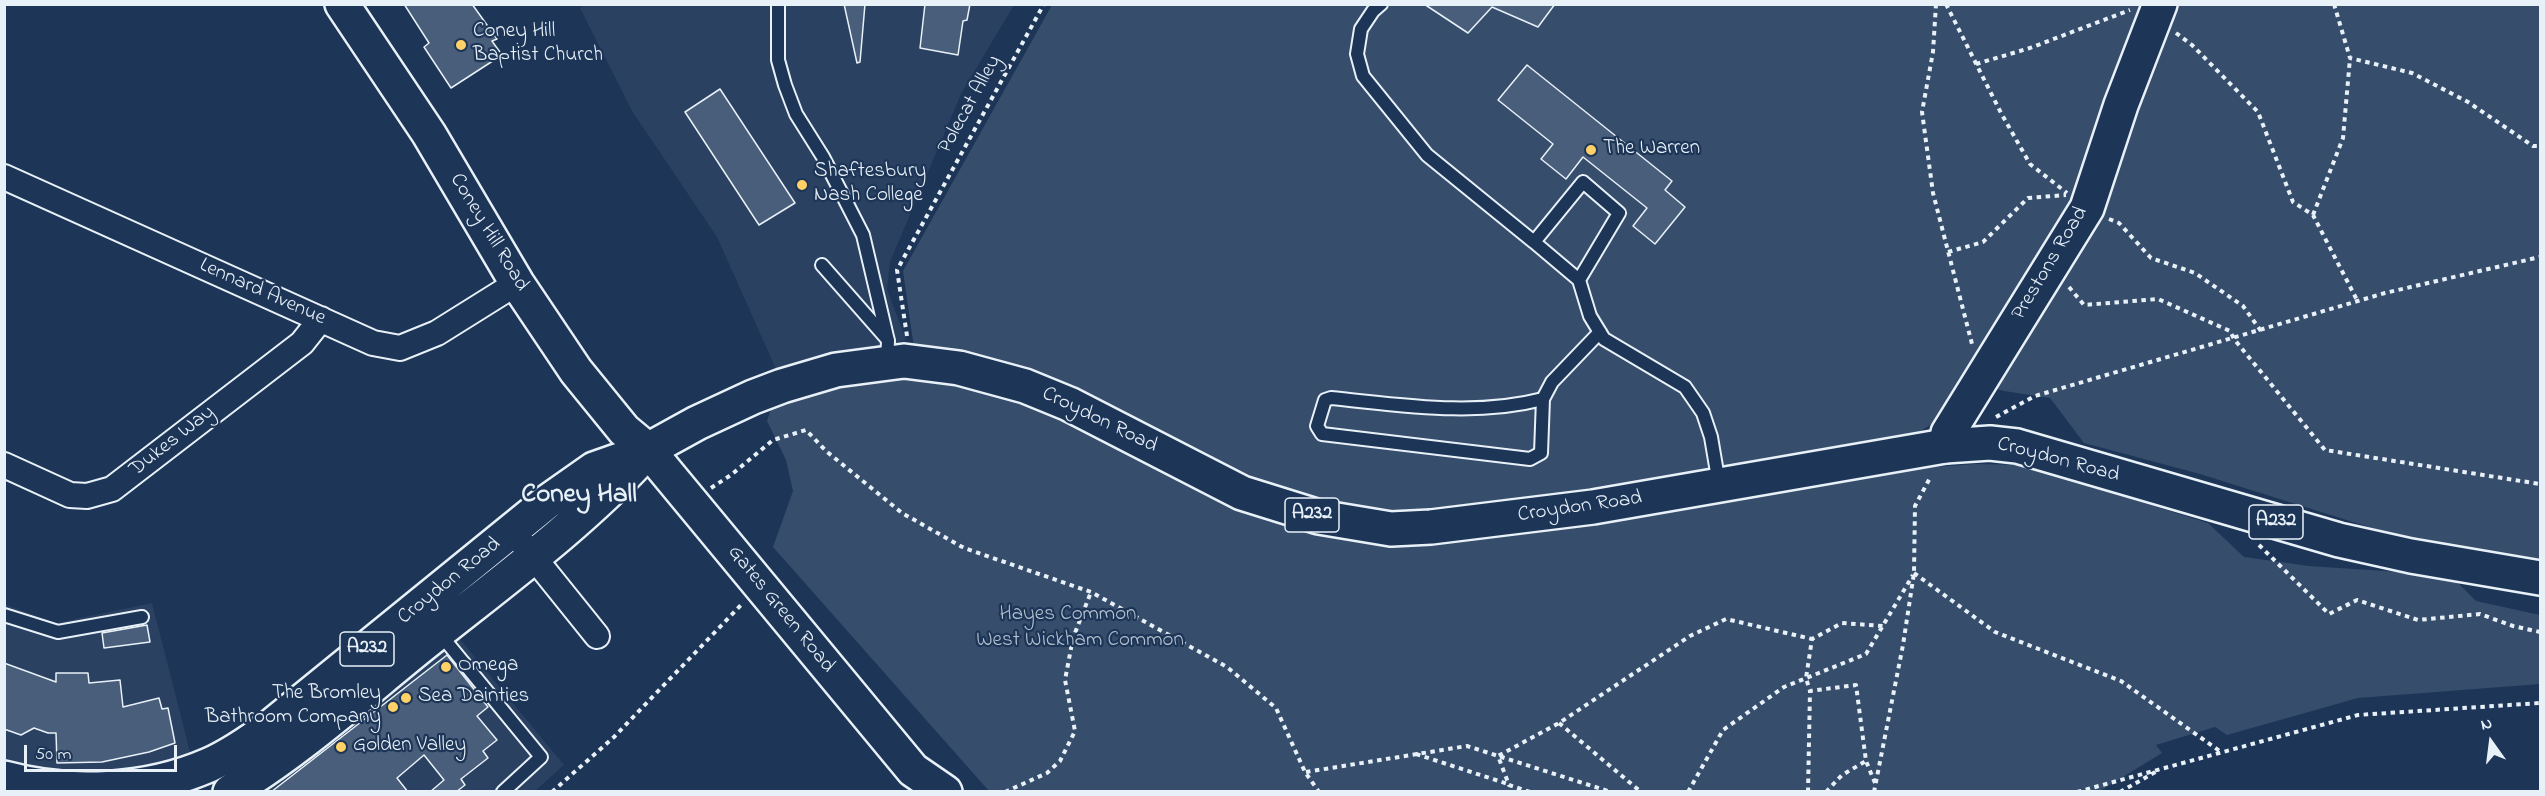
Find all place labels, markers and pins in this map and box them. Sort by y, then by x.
place label: Coney Hill Baptist Church [473,20,603,70]
marker: Coney Hill Baptist Church [454,38,468,52]
place label: The Warren [1603,137,1700,163]
marker: The Warren [1584,143,1598,157]
place label: Shaftesbury Nash College [814,160,926,210]
marker: Shaftesbury Nash College [795,178,809,192]
place label: Omega [458,654,518,680]
marker: Omega [439,660,453,674]
place label: The Bromley Bathroom Company [205,682,381,732]
place label: Sea Dainties [418,685,529,711]
marker: Sea Dainties [399,691,413,705]
marker: The Bromley Bathroom Company [386,700,400,714]
place label: Golden Valley [353,734,466,760]
marker: Golden Valley [334,740,348,754]

